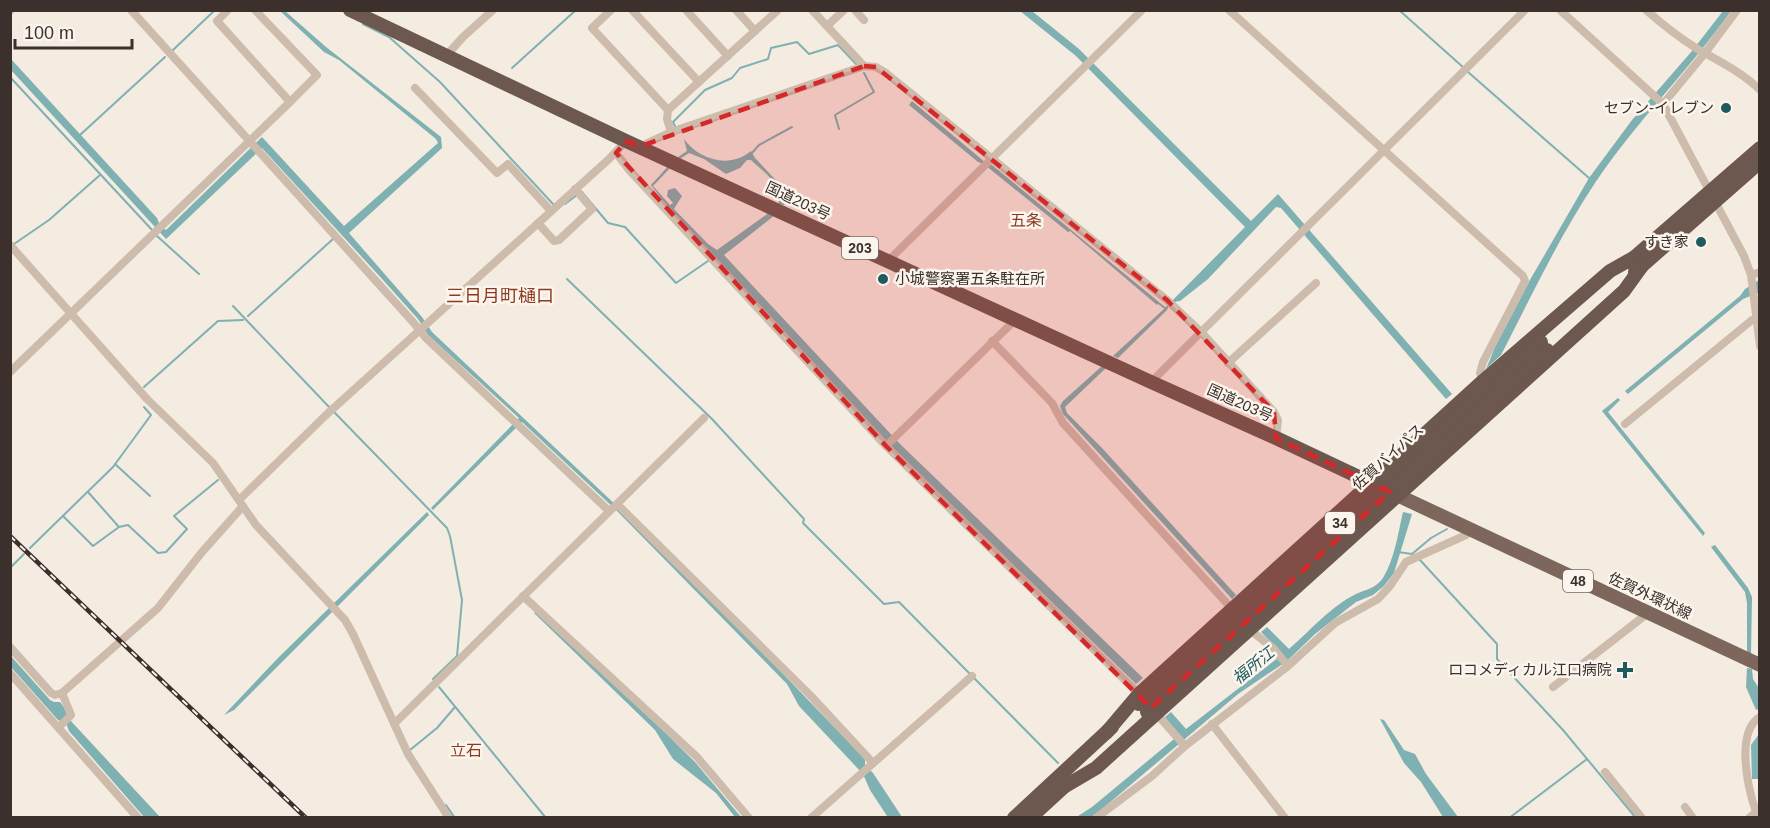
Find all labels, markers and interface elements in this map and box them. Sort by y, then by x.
scale bar [15,12,132,50]
text: 100 m [24,23,74,43]
place label: セブン-イレブン [1604,99,1714,116]
marker: セブン-イレブン [1719,101,1733,115]
street label: 国道203号 [763,178,834,223]
district label: 五条 [1010,212,1042,229]
place label: すき家 [1644,233,1689,250]
marker: すき家 [1694,235,1708,249]
road number: 203 [842,237,878,259]
place label: 小城警察署五条駐在所 [895,270,1045,287]
marker: 小城警察署五条駐在所 [876,272,890,286]
district label: 三日月町樋口 [446,286,554,306]
street label: 国道203号 [1205,381,1276,425]
street label: 佐賀バイパス [1349,420,1427,493]
road number: 34 [1325,512,1355,534]
street label: 佐賀外環状線 [1606,569,1695,622]
road number: 48 [1563,570,1593,592]
water label: 福所江 [1229,642,1279,687]
place label: ロコメディカル江口病院 [1448,661,1612,678]
marker: ロコメディカル江口病院 [1616,661,1634,679]
district label: 立石 [450,742,482,759]

